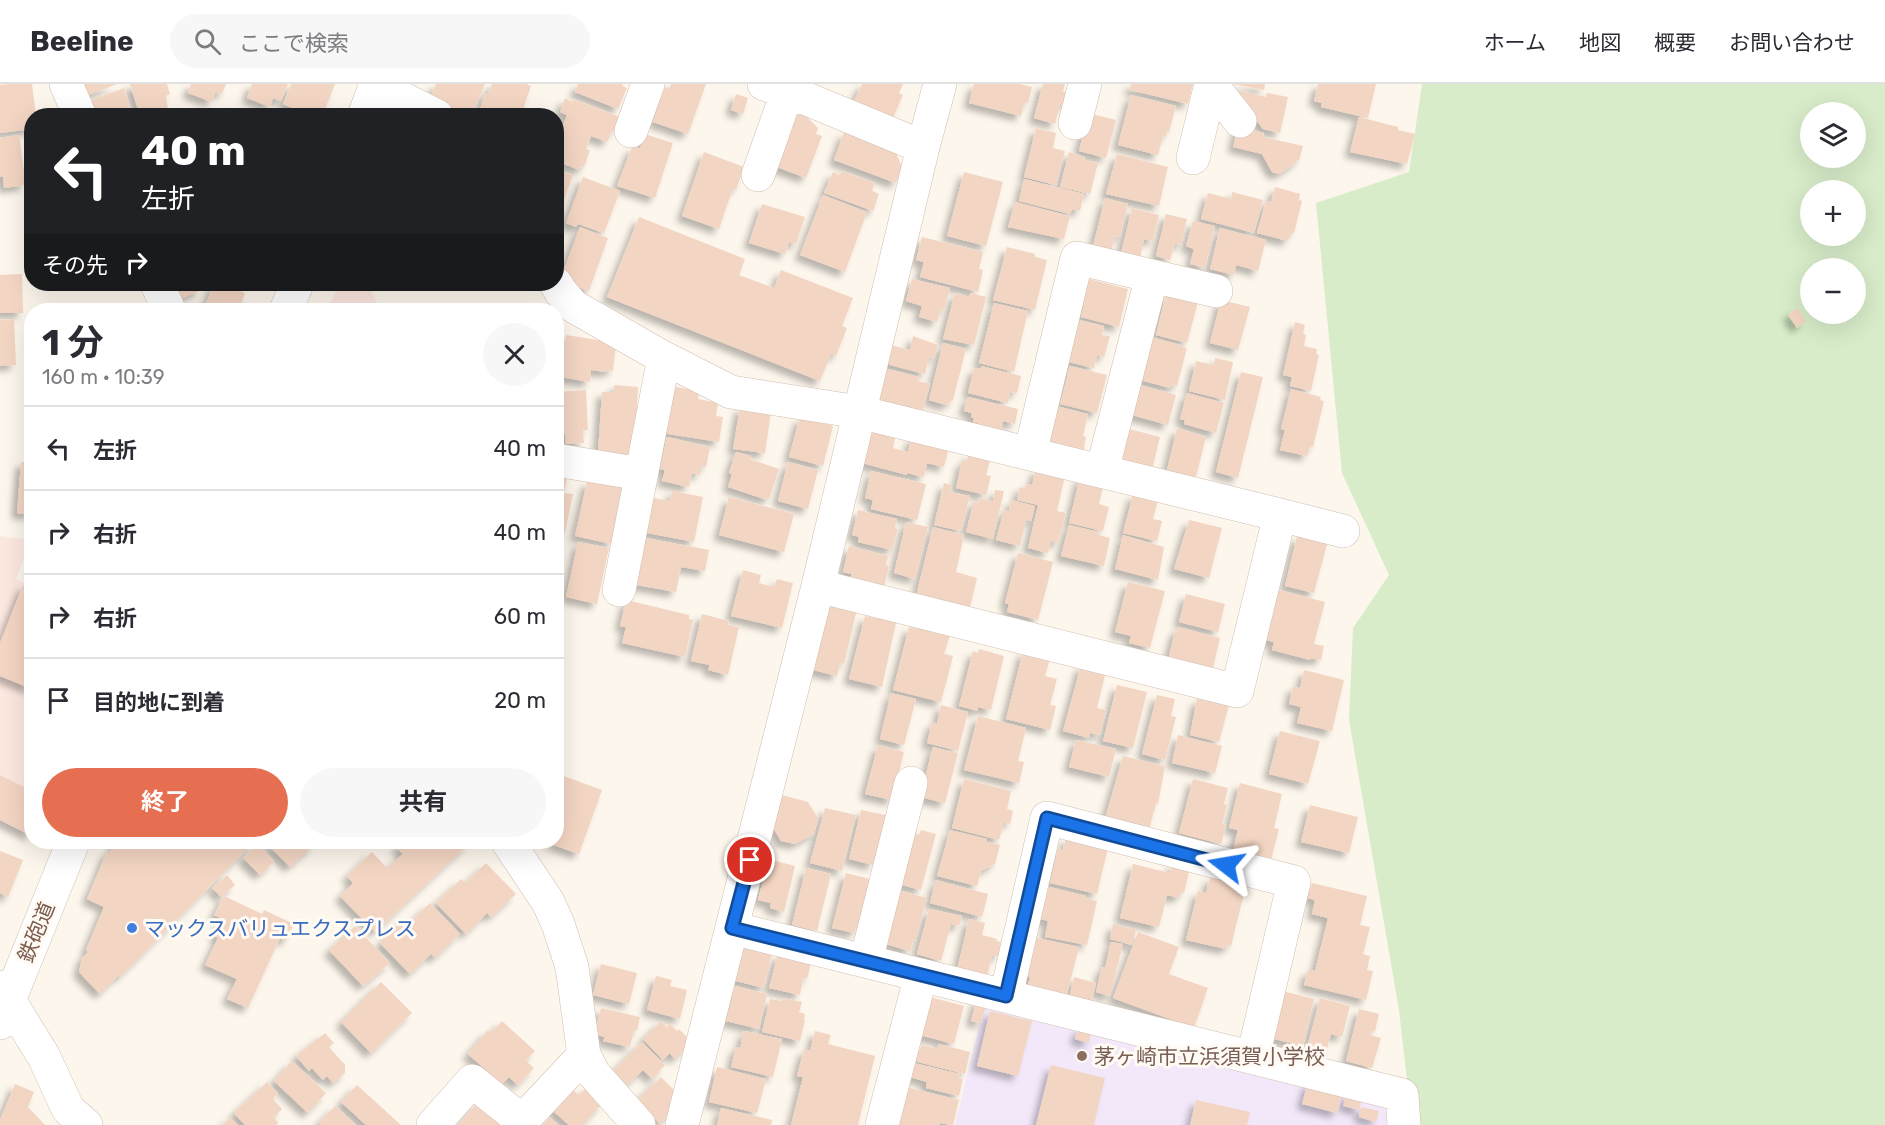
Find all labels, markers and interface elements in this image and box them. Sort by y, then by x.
search box [170,14,590,68]
text: Beeline [30,25,134,58]
icon: search [191,25,224,58]
text: ここで検索 [239,30,349,57]
text: ホーム [1484,30,1546,55]
text: 地図 [1579,30,1621,55]
text: 概要 [1654,30,1696,55]
text: お問い合わせ [1729,30,1855,55]
map controls [1800,102,1866,324]
button: layers [1800,102,1866,168]
text: 40 m [141,126,246,176]
icon: left [42,132,120,210]
button: + [1800,180,1866,246]
text: 左折 [141,183,195,215]
icon: right [120,246,153,279]
text: その先 [42,252,108,279]
button: − [1800,258,1866,324]
text: 1 分 [42,321,104,364]
button: close [483,323,546,386]
text: 160 m · 10:39 [42,365,165,389]
icon: left [42,432,75,465]
text: 40 m [493,435,546,462]
text: 左折 [93,437,137,464]
icon: right [42,516,75,549]
text: 40 m [493,519,546,546]
text: 右折 [93,521,137,548]
icon: right [42,600,75,633]
text: 60 m [494,603,546,630]
text: 右折 [93,605,137,632]
icon: arrive [42,684,75,717]
text: 20 m [494,687,546,714]
text: 目的地に到着 [93,689,225,716]
button: 終了 [42,768,288,837]
button: 共有 [300,768,546,837]
position arrow [1194,833,1258,897]
pin [724,834,775,885]
icon: arrive [733,843,766,876]
street label: 鉄砲道 [13,898,59,966]
place label: マックスバリュエクスプレス [144,916,416,941]
marker: マックスバリュエクスプレス [125,921,139,935]
place label: 茅ヶ崎市立浜須賀小学校 [1094,1044,1325,1069]
marker: 茅ヶ崎市立浜須賀小学校 [1075,1049,1089,1063]

